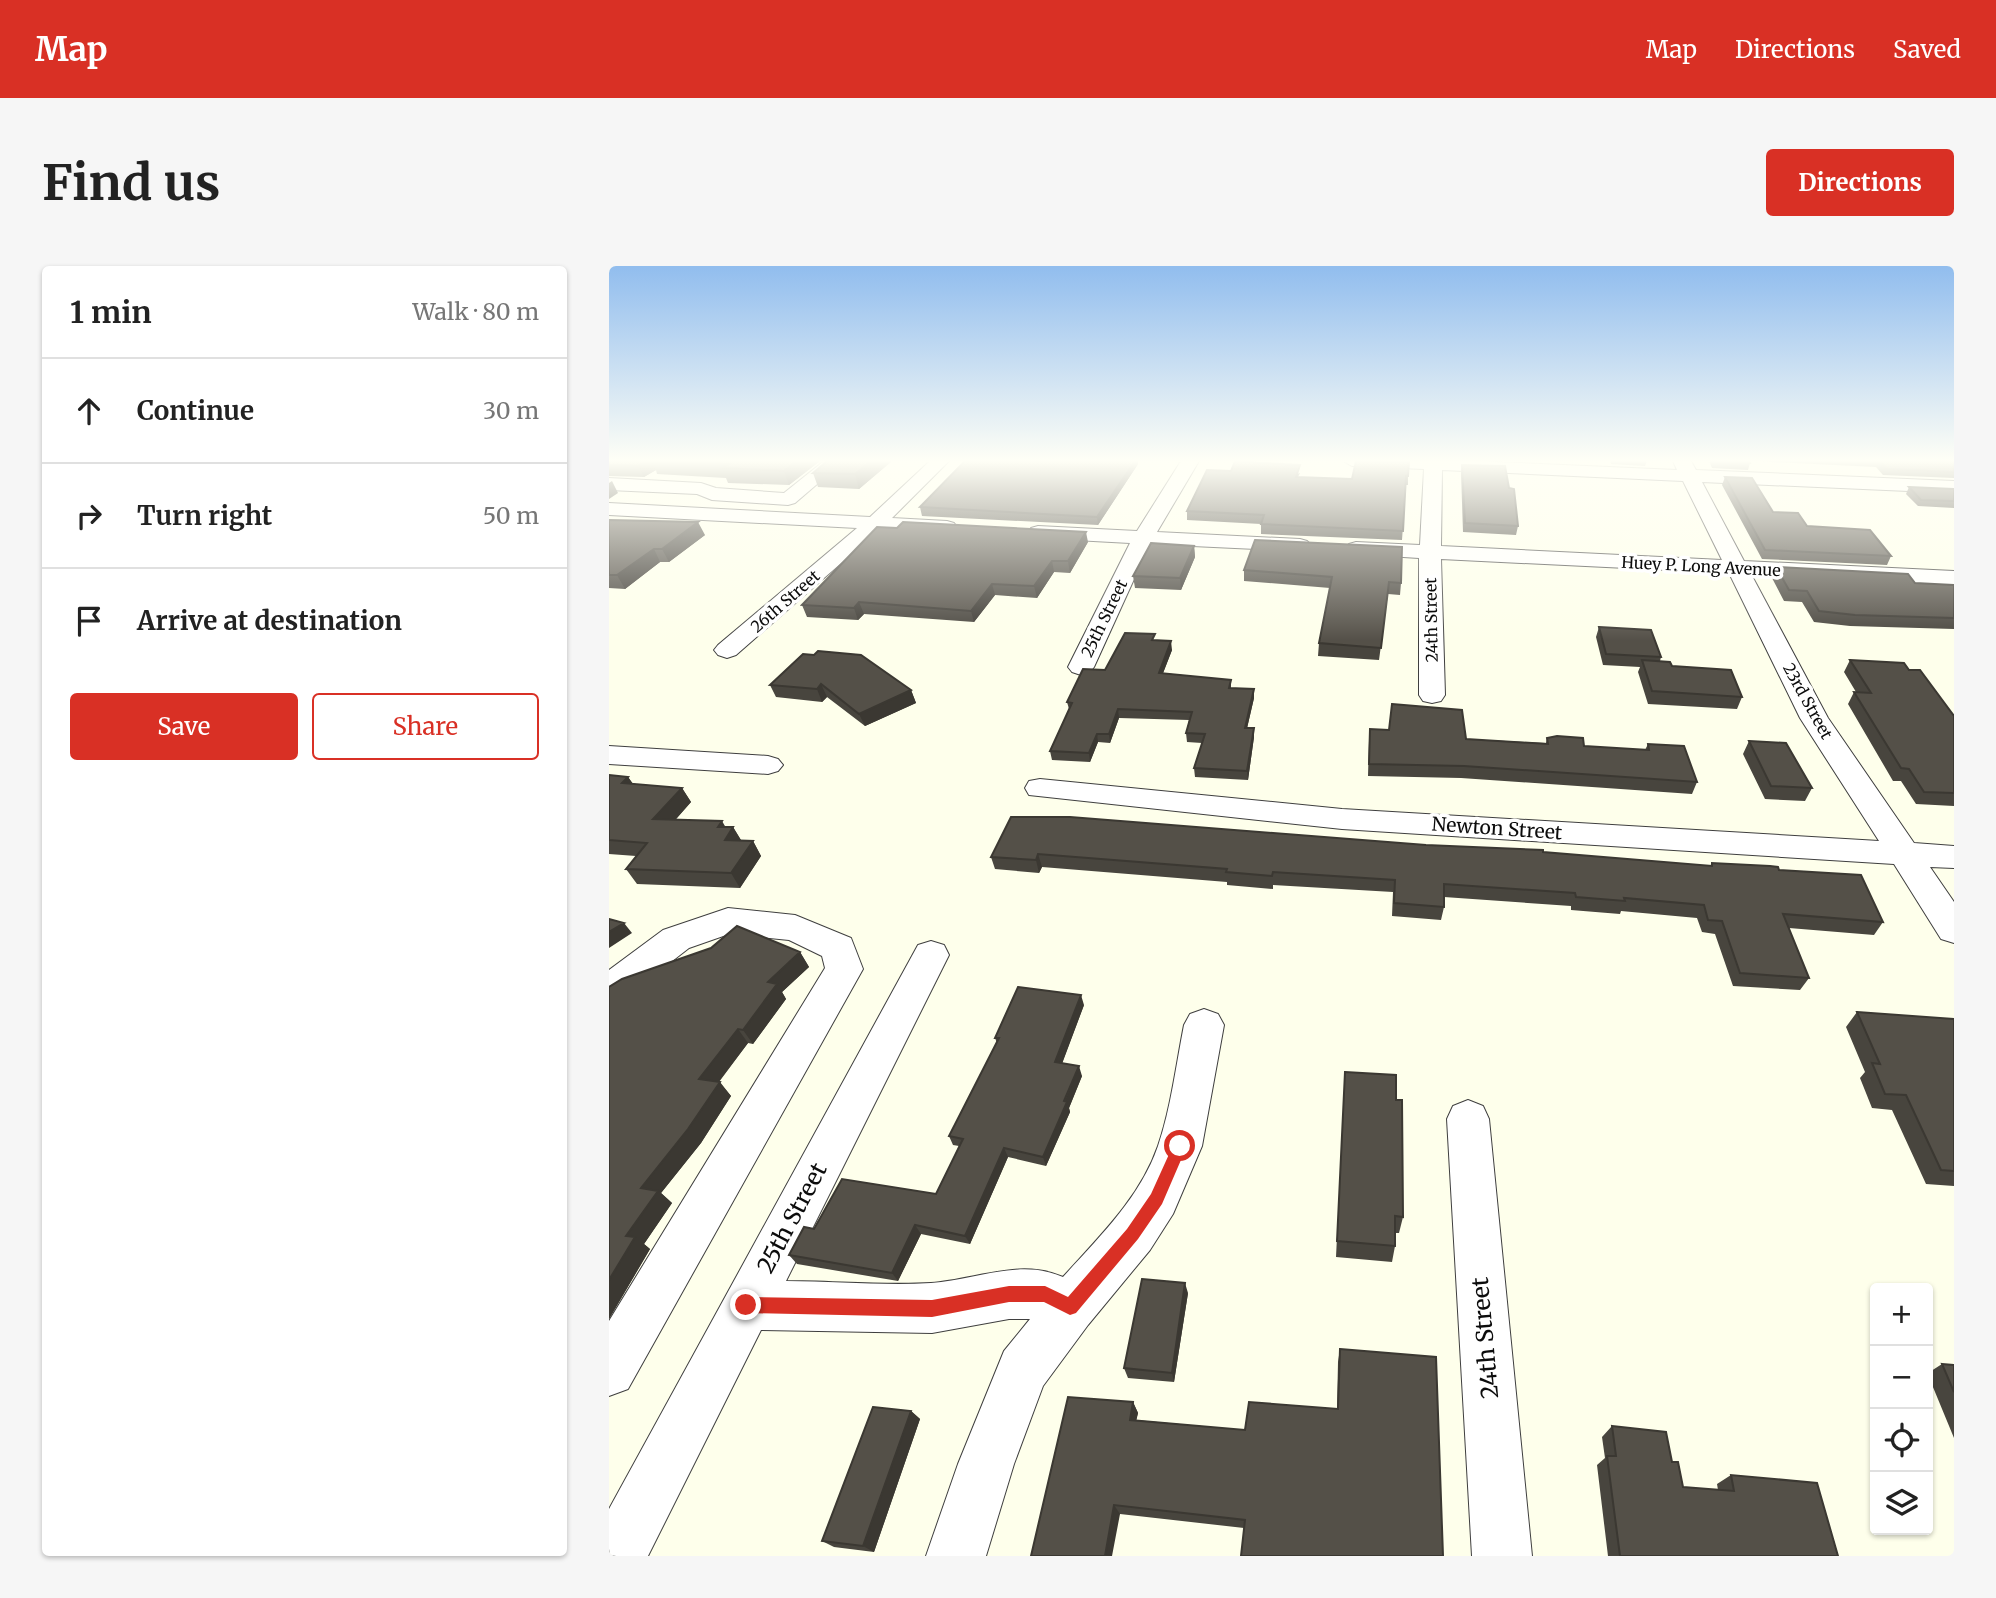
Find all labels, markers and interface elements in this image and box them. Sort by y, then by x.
text: Map [35,29,108,70]
text: Map [1646,34,1697,65]
text: Directions [1735,34,1855,65]
text: Saved [1893,34,1961,65]
button: Directions [1766,149,1954,216]
text: Find us [42,152,220,213]
text: 1 min [70,293,152,331]
text: Walk · 80 m [413,297,539,326]
icon: ahead [70,392,108,430]
text: Continue [137,394,254,427]
text: 30 m [483,396,539,425]
icon: right [70,497,108,535]
text: Turn right [137,499,272,532]
text: 50 m [483,501,539,530]
street label: Huey P. Long Avenue [1621,552,1781,580]
street label: 26th Street [746,565,824,636]
street label: 25th Street [1077,575,1132,660]
street label: 24th Street [1420,577,1442,663]
icon: arrive [70,602,108,640]
text: Arrive at destination [137,604,402,637]
street label: 23rd Street [1779,660,1837,743]
button: Save [70,693,298,760]
button: Share [312,693,539,760]
street label: Newton Street [1431,811,1564,845]
route start [1164,1130,1195,1161]
street label: 25th Street [750,1158,833,1278]
street label: 24th Street [1465,1276,1504,1400]
map controls [1870,1283,1933,1535]
button: + [1870,1283,1933,1346]
route end [730,1289,761,1320]
button: − [1870,1346,1933,1409]
button: locate [1870,1409,1933,1472]
button: layers [1870,1472,1933,1535]

